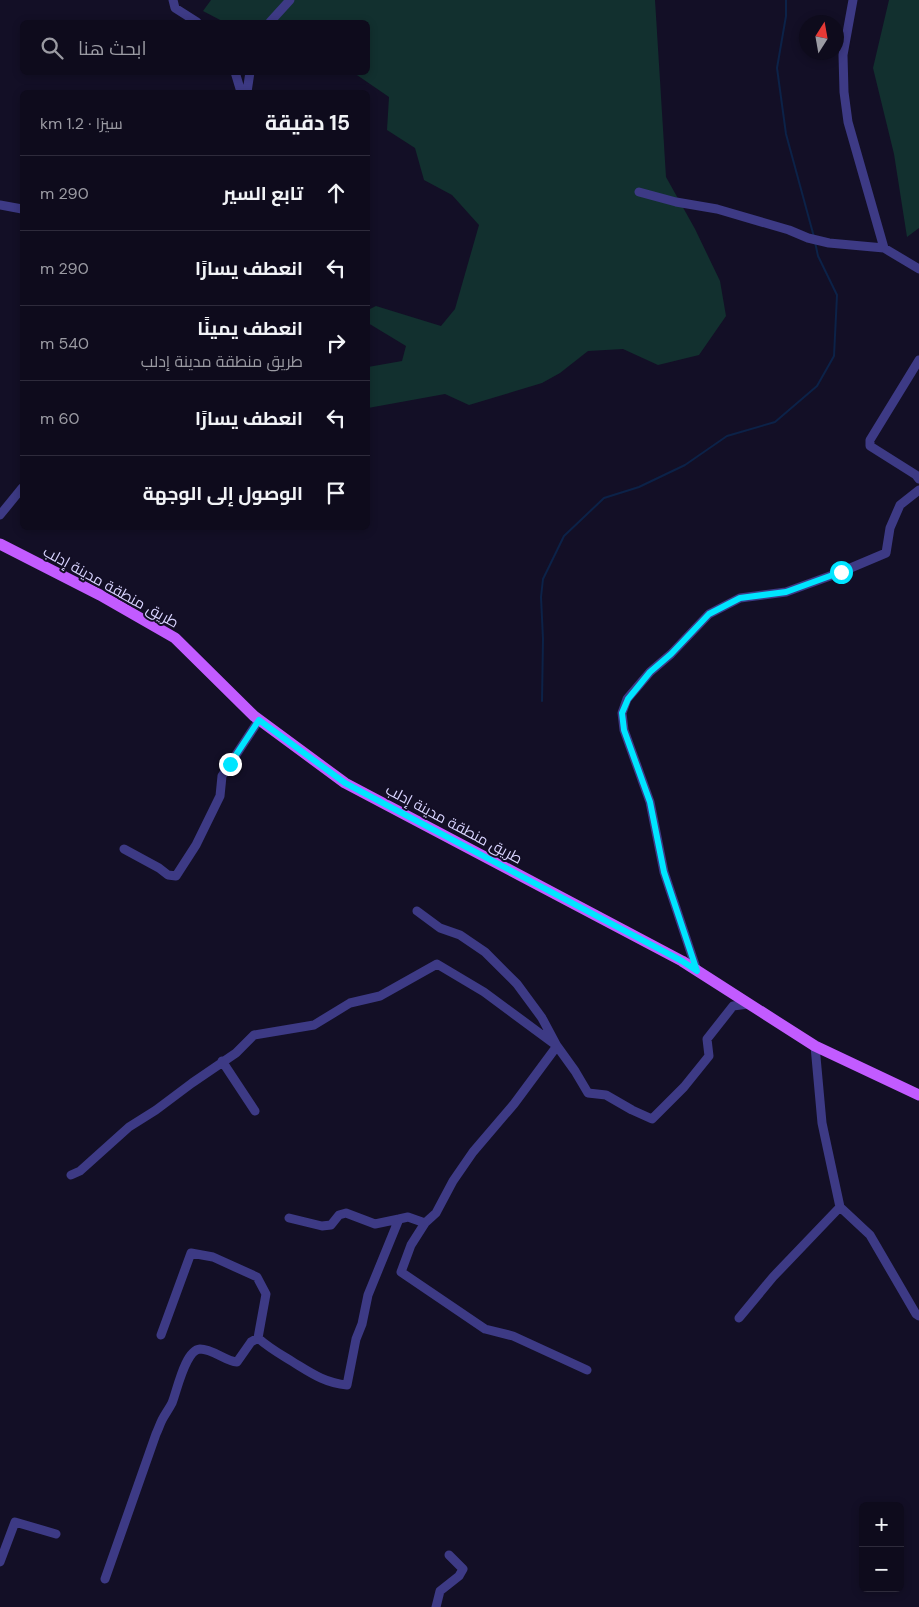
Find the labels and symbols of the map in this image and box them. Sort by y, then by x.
north arrow [799,15,844,60]
street label: طريق منطقة مدينة إدلب [40,541,182,633]
route start [830,561,853,584]
route end [219,753,242,776]
street label: طريق منطقة مدينة إدلب [382,779,526,869]

